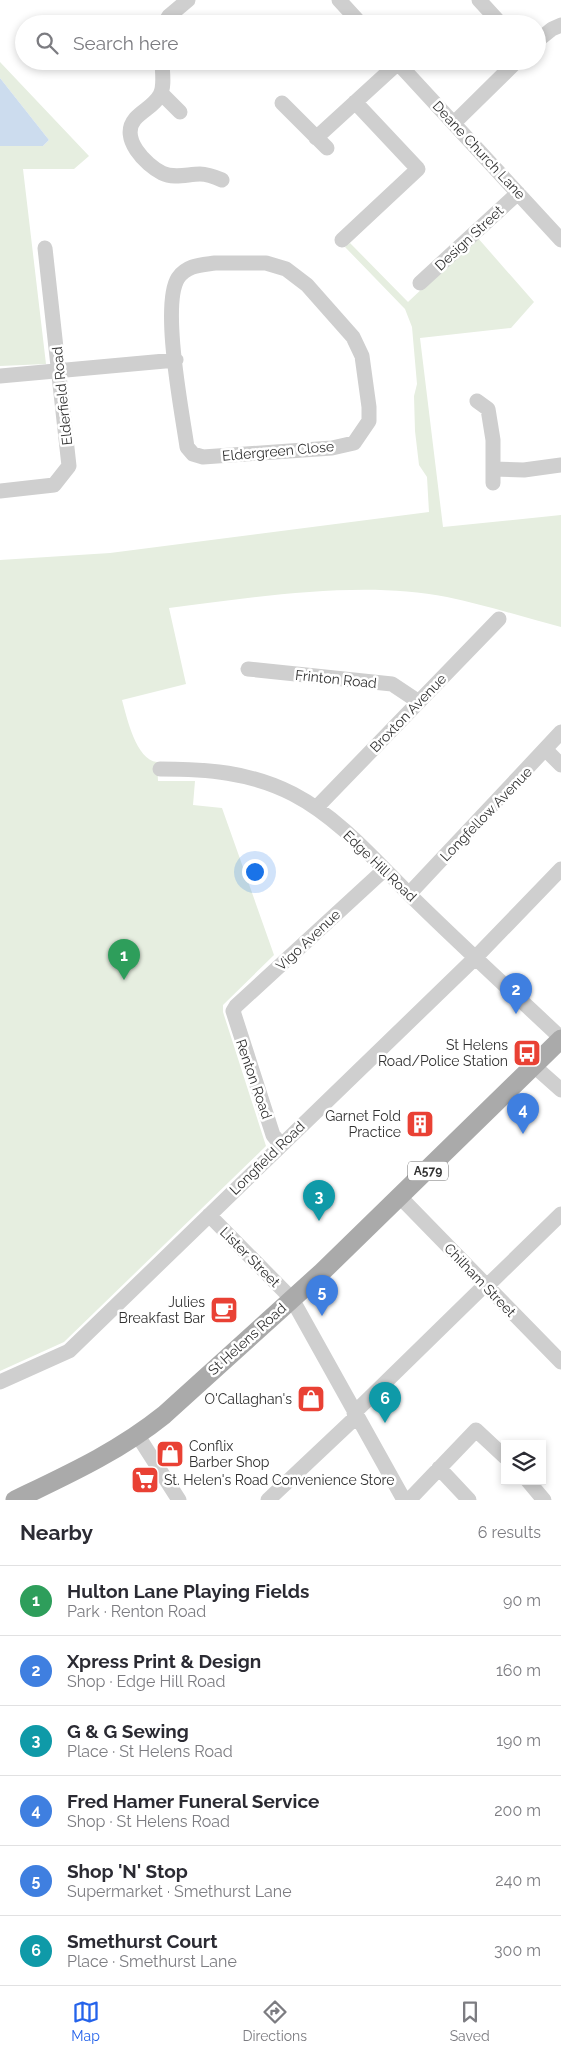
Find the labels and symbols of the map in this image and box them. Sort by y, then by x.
street label: Deane Church Lane [429,98,529,202]
street label: Design Street [432,202,507,274]
street label: Elderfield Road [49,346,75,446]
street label: Eldergreen Close [221,438,335,464]
street label: Frinton Road [294,667,378,691]
street label: Broxton Avenue [367,671,449,755]
street label: Longfellow Avenue [437,764,535,864]
street label: Edge Hill Road [340,827,420,905]
your location [242,859,268,885]
street label: Vigo Avenue [273,906,343,974]
pin: 1 [108,939,140,980]
pin: 2 [500,973,532,1014]
street label: Renton Road [233,1037,275,1121]
place label: St Helens Road/Police Station [378,1037,508,1069]
bus stop icon: St Helens Road/Police Station [512,1038,542,1068]
pin: 4 [507,1093,539,1134]
place label: Garnet Fold Practice [325,1108,401,1140]
building icon: Garnet Fold Practice [405,1109,435,1139]
street label: Longfield Road [226,1118,308,1198]
road number: A579 [408,1162,448,1180]
pin: 3 [303,1180,335,1221]
street label: Lister Street [217,1224,283,1290]
street label: Chilham Street [441,1240,519,1320]
pin: 5 [306,1275,338,1316]
place label: Julies Breakfast Bar [119,1294,205,1326]
cafe icon: Julies Breakfast Bar [209,1295,239,1325]
street label: St Helens Road [205,1300,289,1378]
pin: 6 [369,1382,401,1423]
shop icon: O'Callaghan's [296,1384,326,1414]
place label: O'Callaghan's [204,1391,292,1407]
place label: Conflix Barber Shop [189,1438,270,1470]
shop icon: Conflix Barber Shop [155,1439,185,1469]
supermarket icon: St. Helen's Road Convenience Store [130,1465,160,1495]
place label: St. Helen's Road Convenience Store [164,1472,394,1488]

